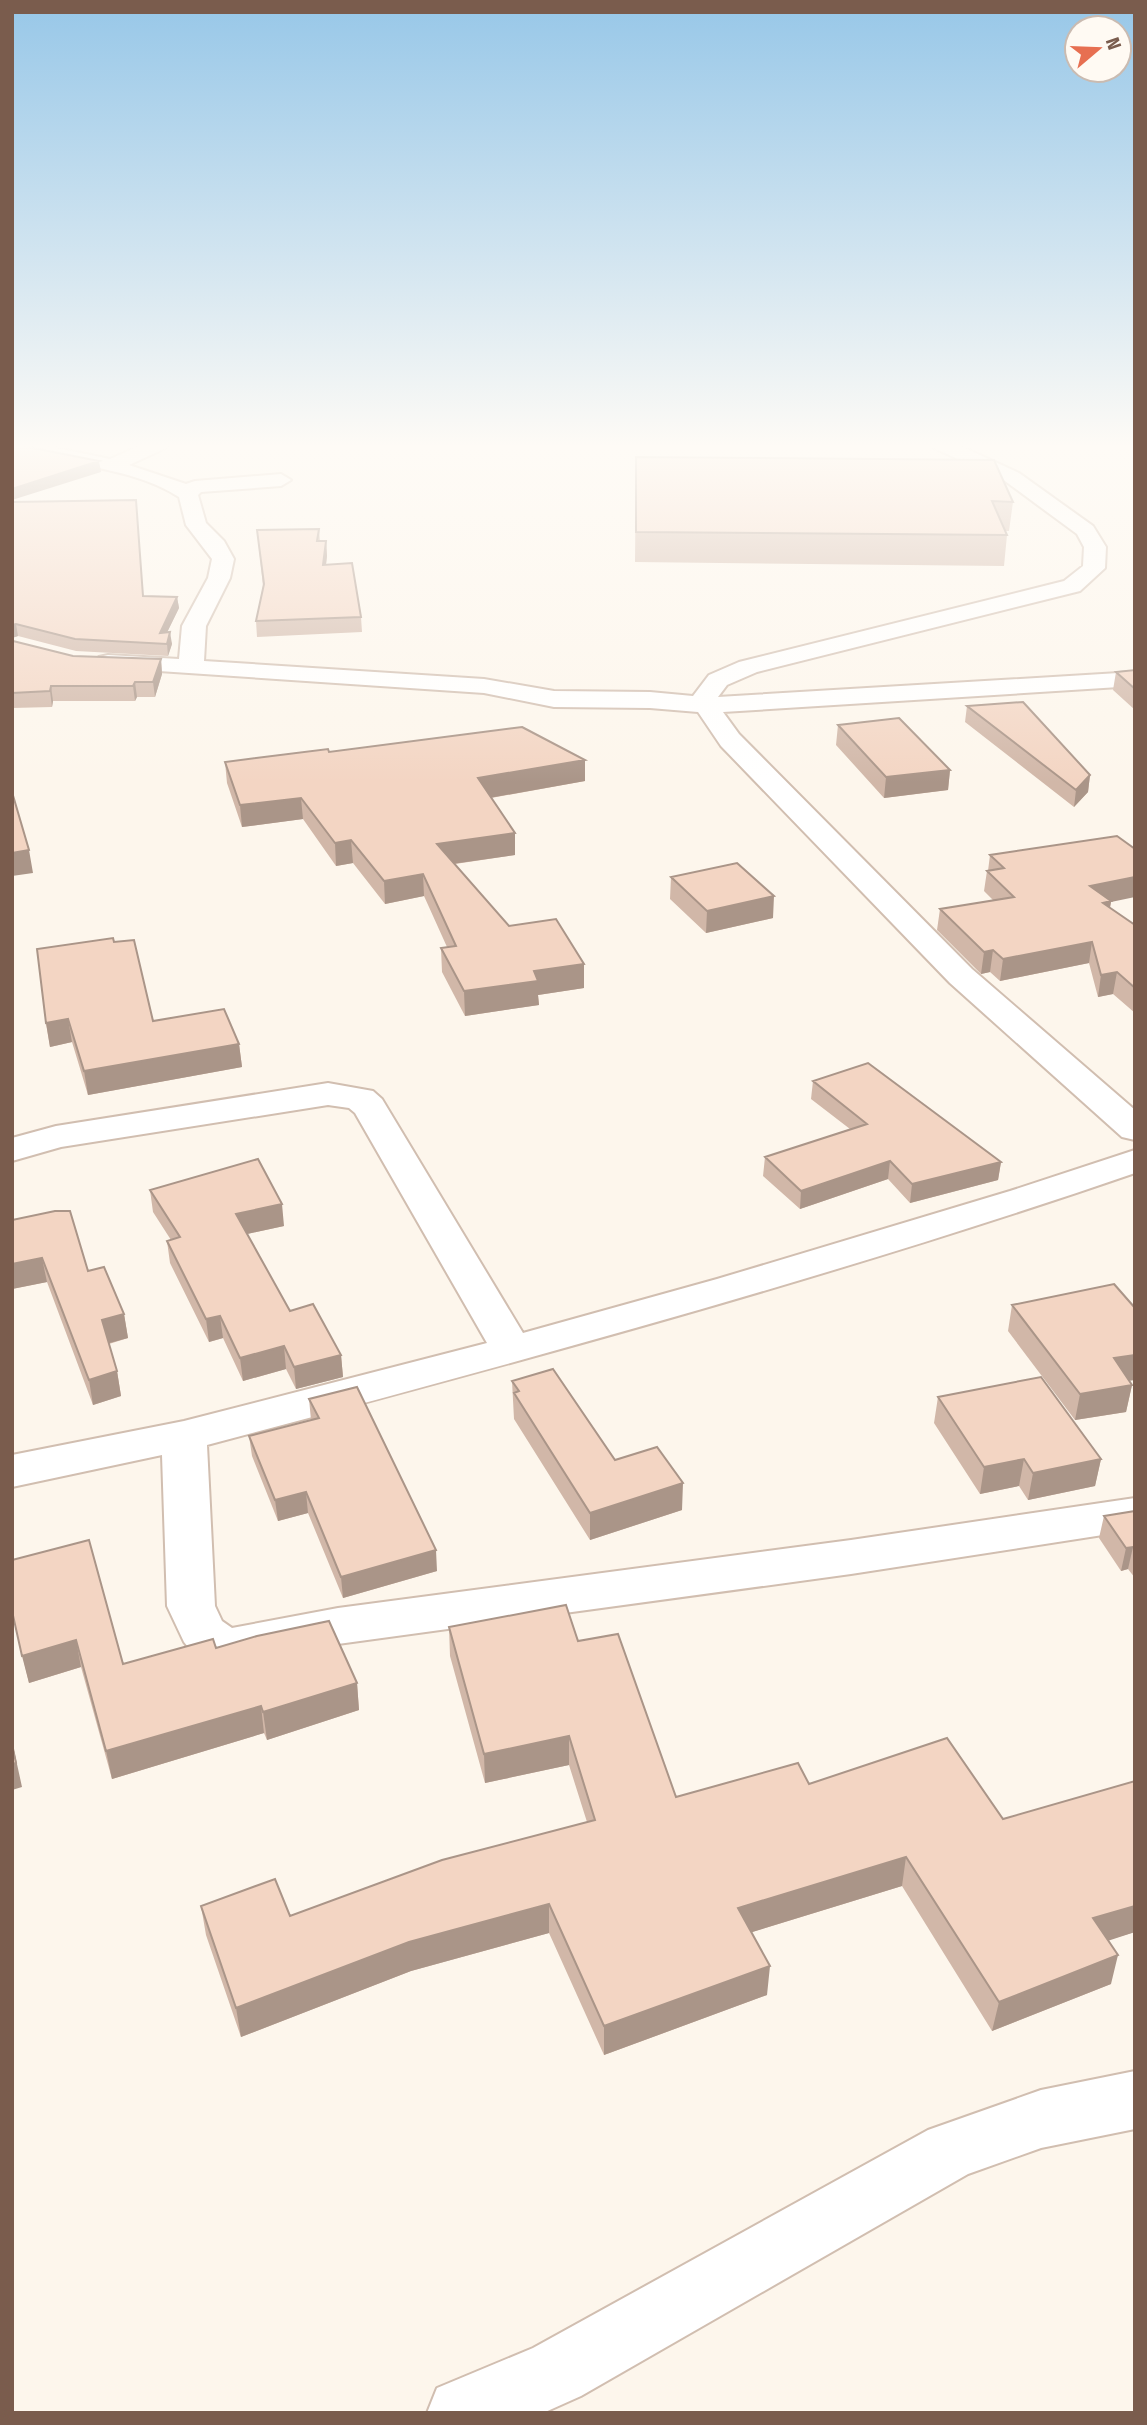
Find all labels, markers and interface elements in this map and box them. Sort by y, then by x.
north arrow [1063,14,1133,84]
text: N [1101,34,1126,53]

